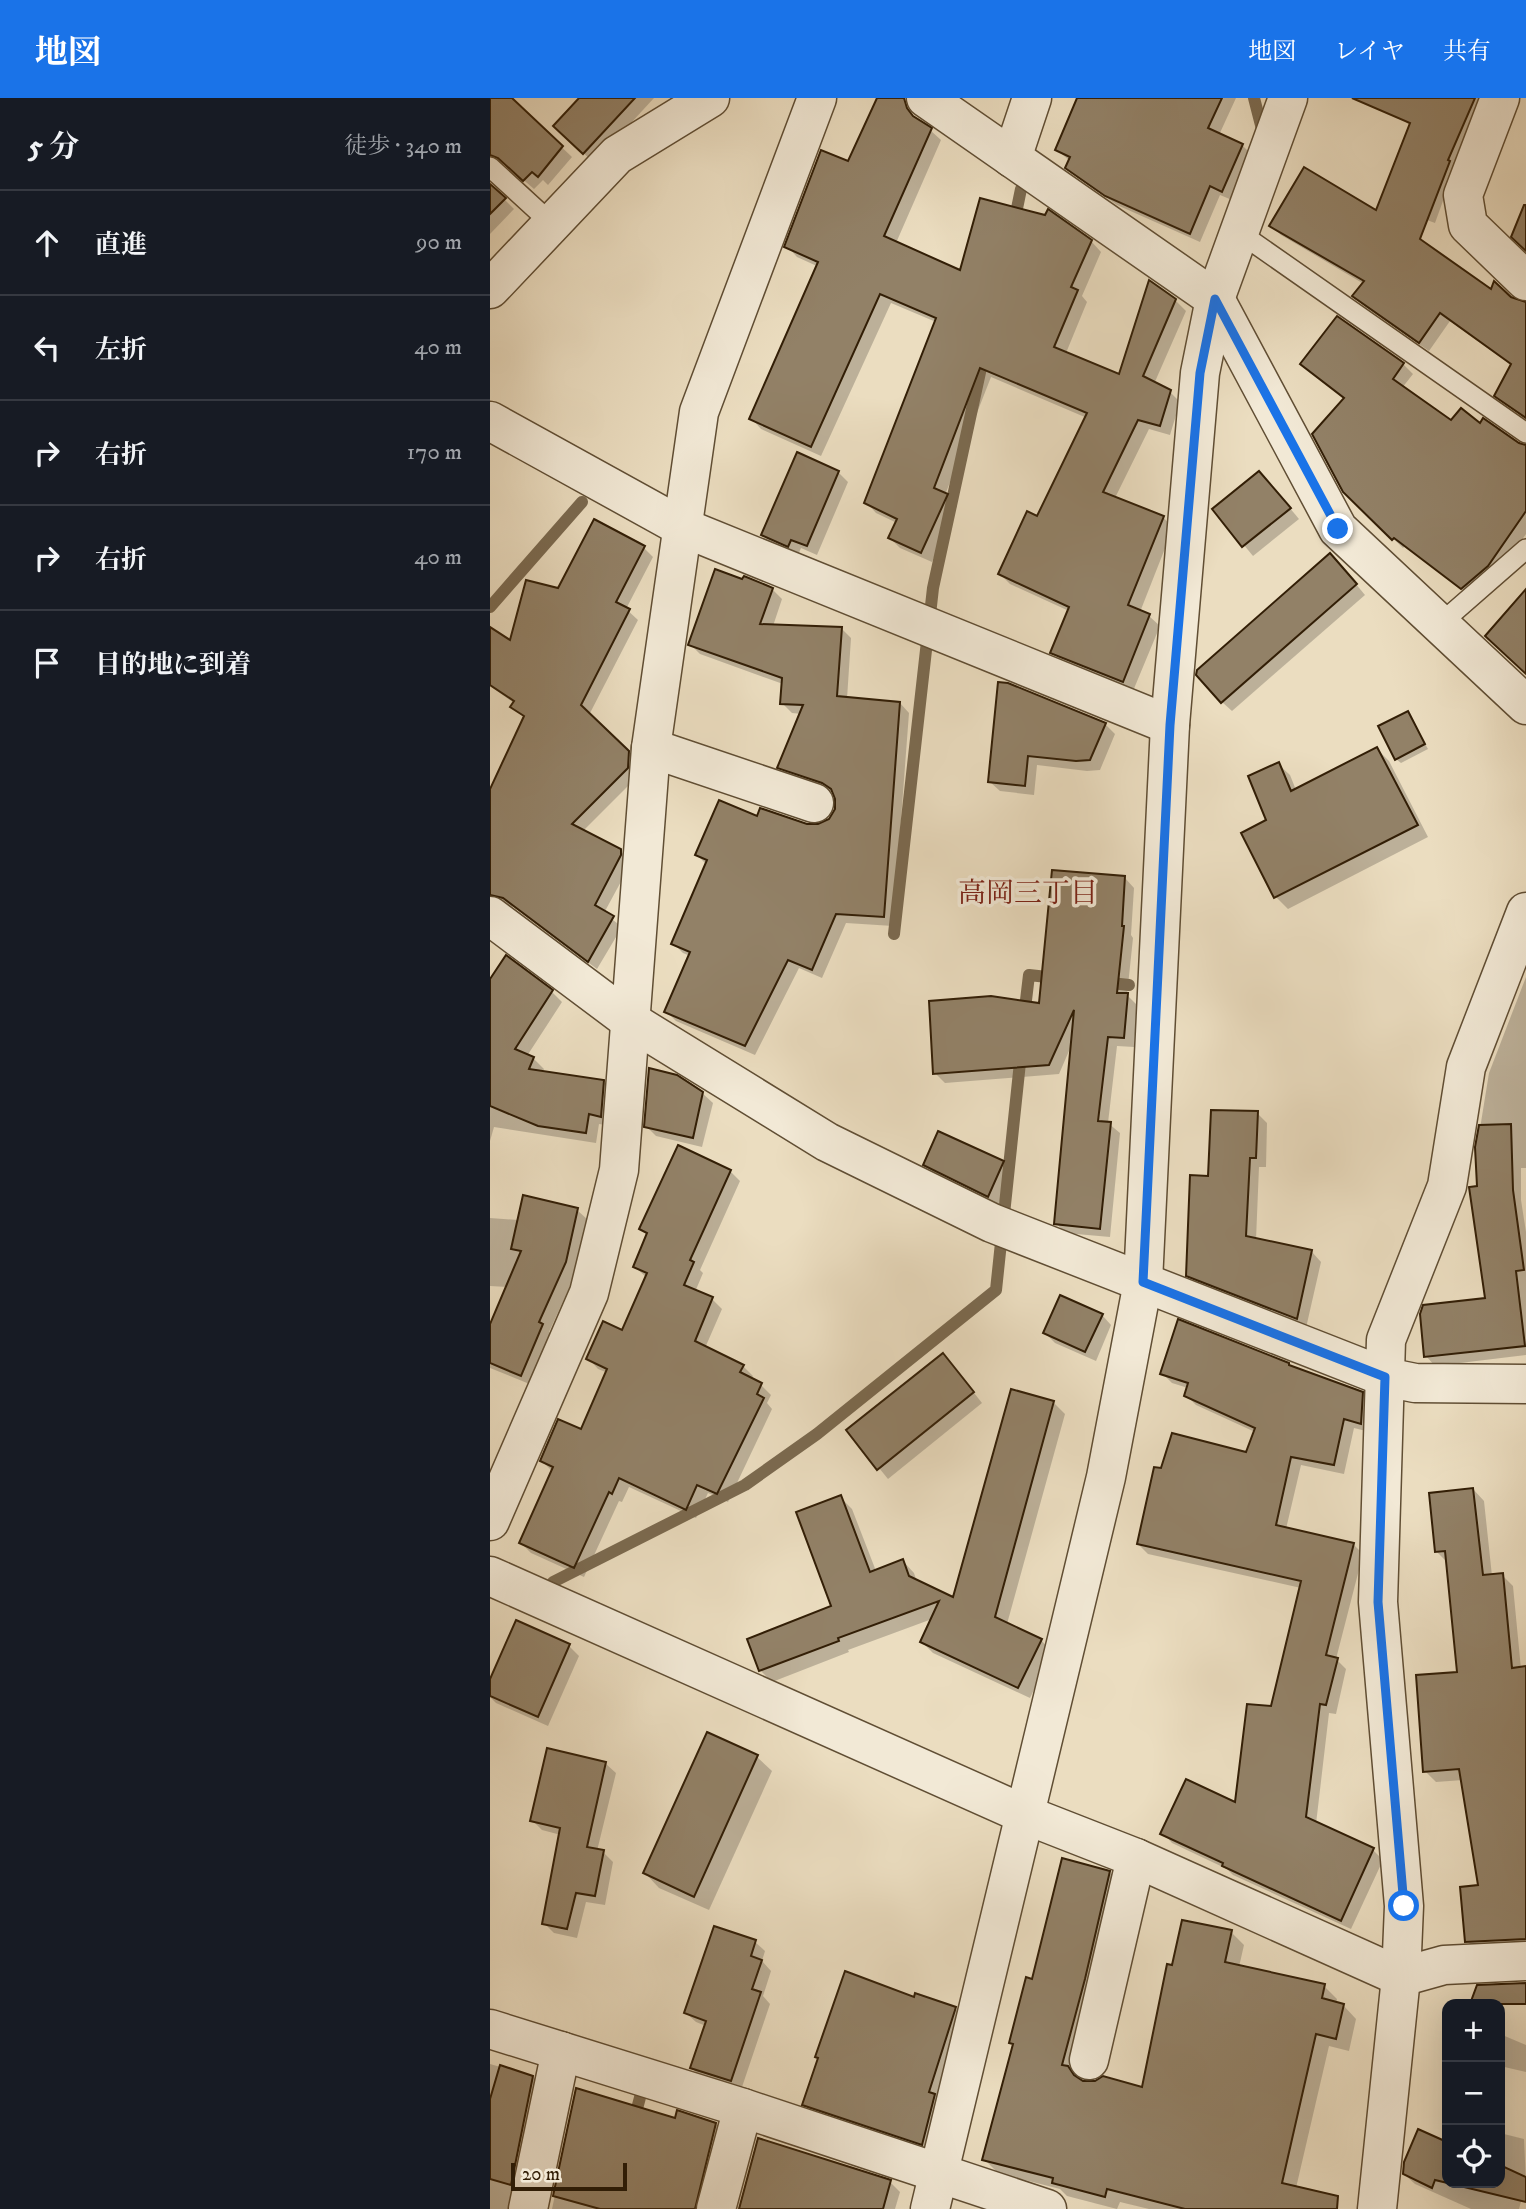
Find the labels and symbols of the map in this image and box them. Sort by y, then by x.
route end [1322,513,1353,544]
district label: 高岡三丁目 [958,876,1098,911]
route start [1388,1890,1419,1921]
scale bar [511,2160,626,2192]

